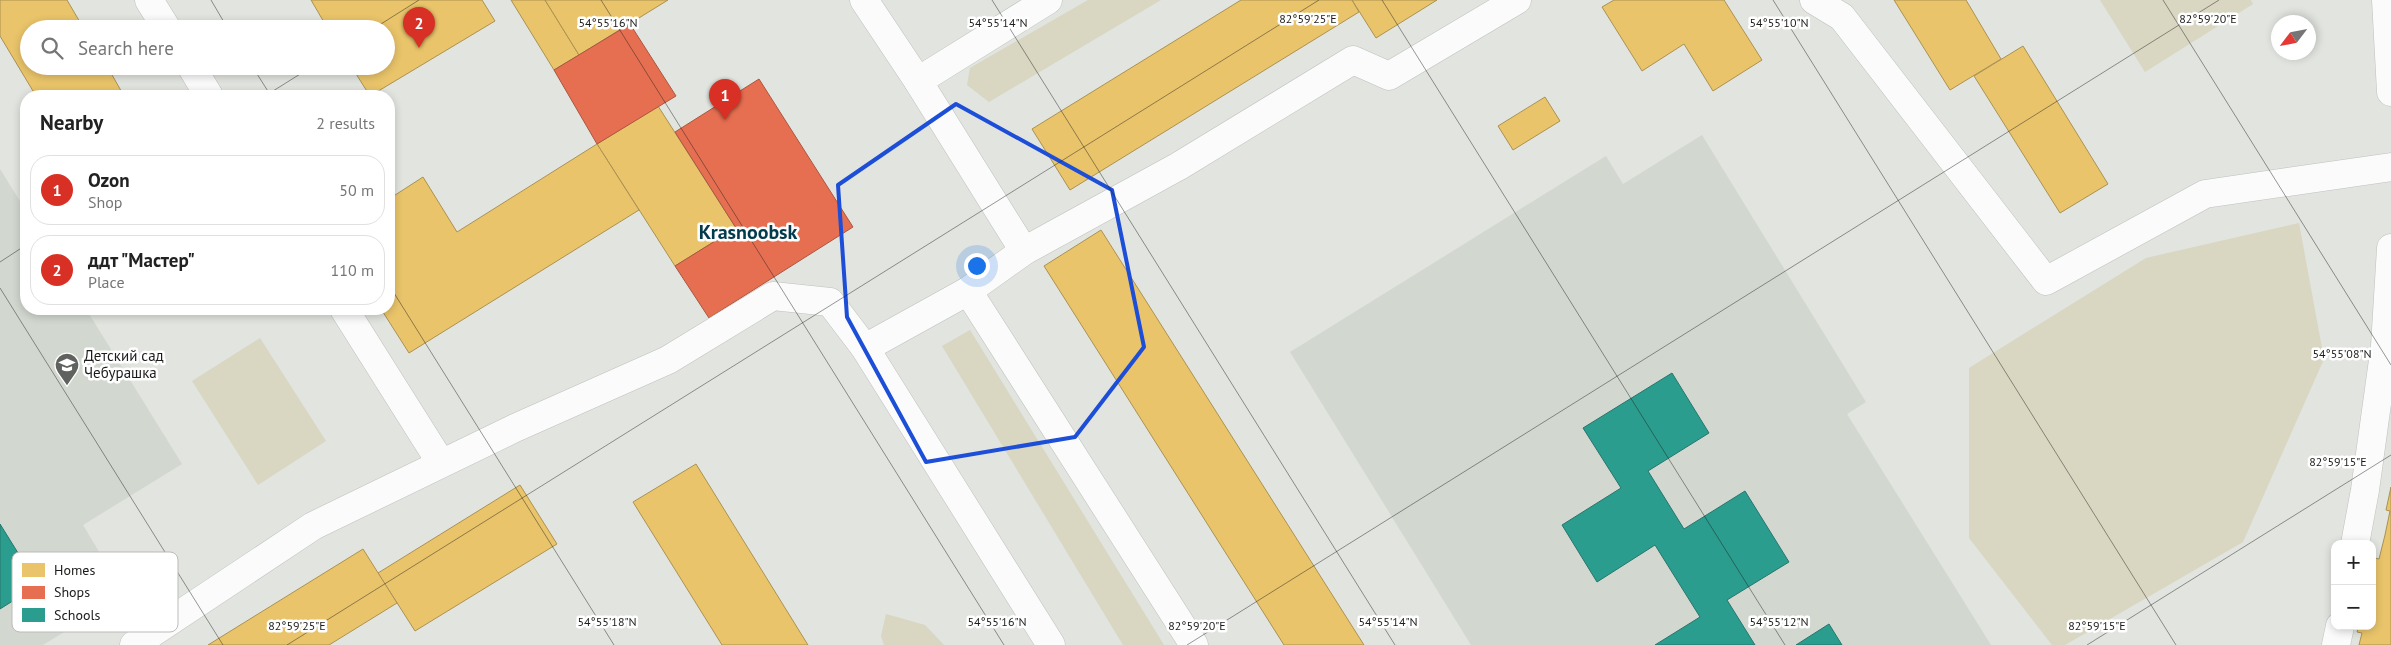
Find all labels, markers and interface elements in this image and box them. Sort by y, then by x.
pin: 2 [403,7,435,48]
text: 82°59'25"E [1279,11,1337,26]
text: 82°59'20"E [2179,11,2237,26]
text: 54°55'16"N [578,15,638,30]
text: 54°55'14"N [968,15,1028,30]
text: 54°55'10"N [1749,15,1809,30]
north arrow [2271,15,2316,60]
search box [20,20,395,75]
icon: search [38,34,66,62]
text: Search here [78,36,174,60]
pin: 1 [709,79,741,120]
text: Nearby [40,109,103,136]
text: 2 results [316,113,375,133]
text: Ozon [88,168,130,192]
text: 1 [52,180,62,200]
text: 50 m [339,180,374,200]
text: Shop [88,192,122,212]
district label: Krasnoobsk [699,219,798,245]
text: ддт "Мастер" [88,248,195,272]
your location [964,253,990,279]
text: 2 [52,260,62,280]
text: 110 m [331,260,374,280]
text: Place [88,272,125,292]
place label: Детский сад Чебурашка [84,346,164,382]
text: 54°55'08"N [2312,346,2372,361]
school or university icon: Детский сад Чебурашка [54,352,80,386]
text: 82°59'15"E [2309,454,2367,469]
map controls [2331,540,2376,630]
button: + [2331,540,2376,585]
legend [12,552,178,632]
text: Homes [54,561,95,579]
text: Shops [54,583,90,601]
button: − [2331,585,2376,630]
text: Schools [54,606,101,624]
text: 54°55'18"N [577,614,637,629]
text: 54°55'16"N [967,614,1027,629]
text: 54°55'14"N [1358,614,1418,629]
text: 54°55'12"N [1749,614,1809,629]
text: 82°59'25"E [268,618,326,633]
text: 82°59'20"E [1168,618,1226,633]
text: 82°59'15"E [2068,618,2126,633]

